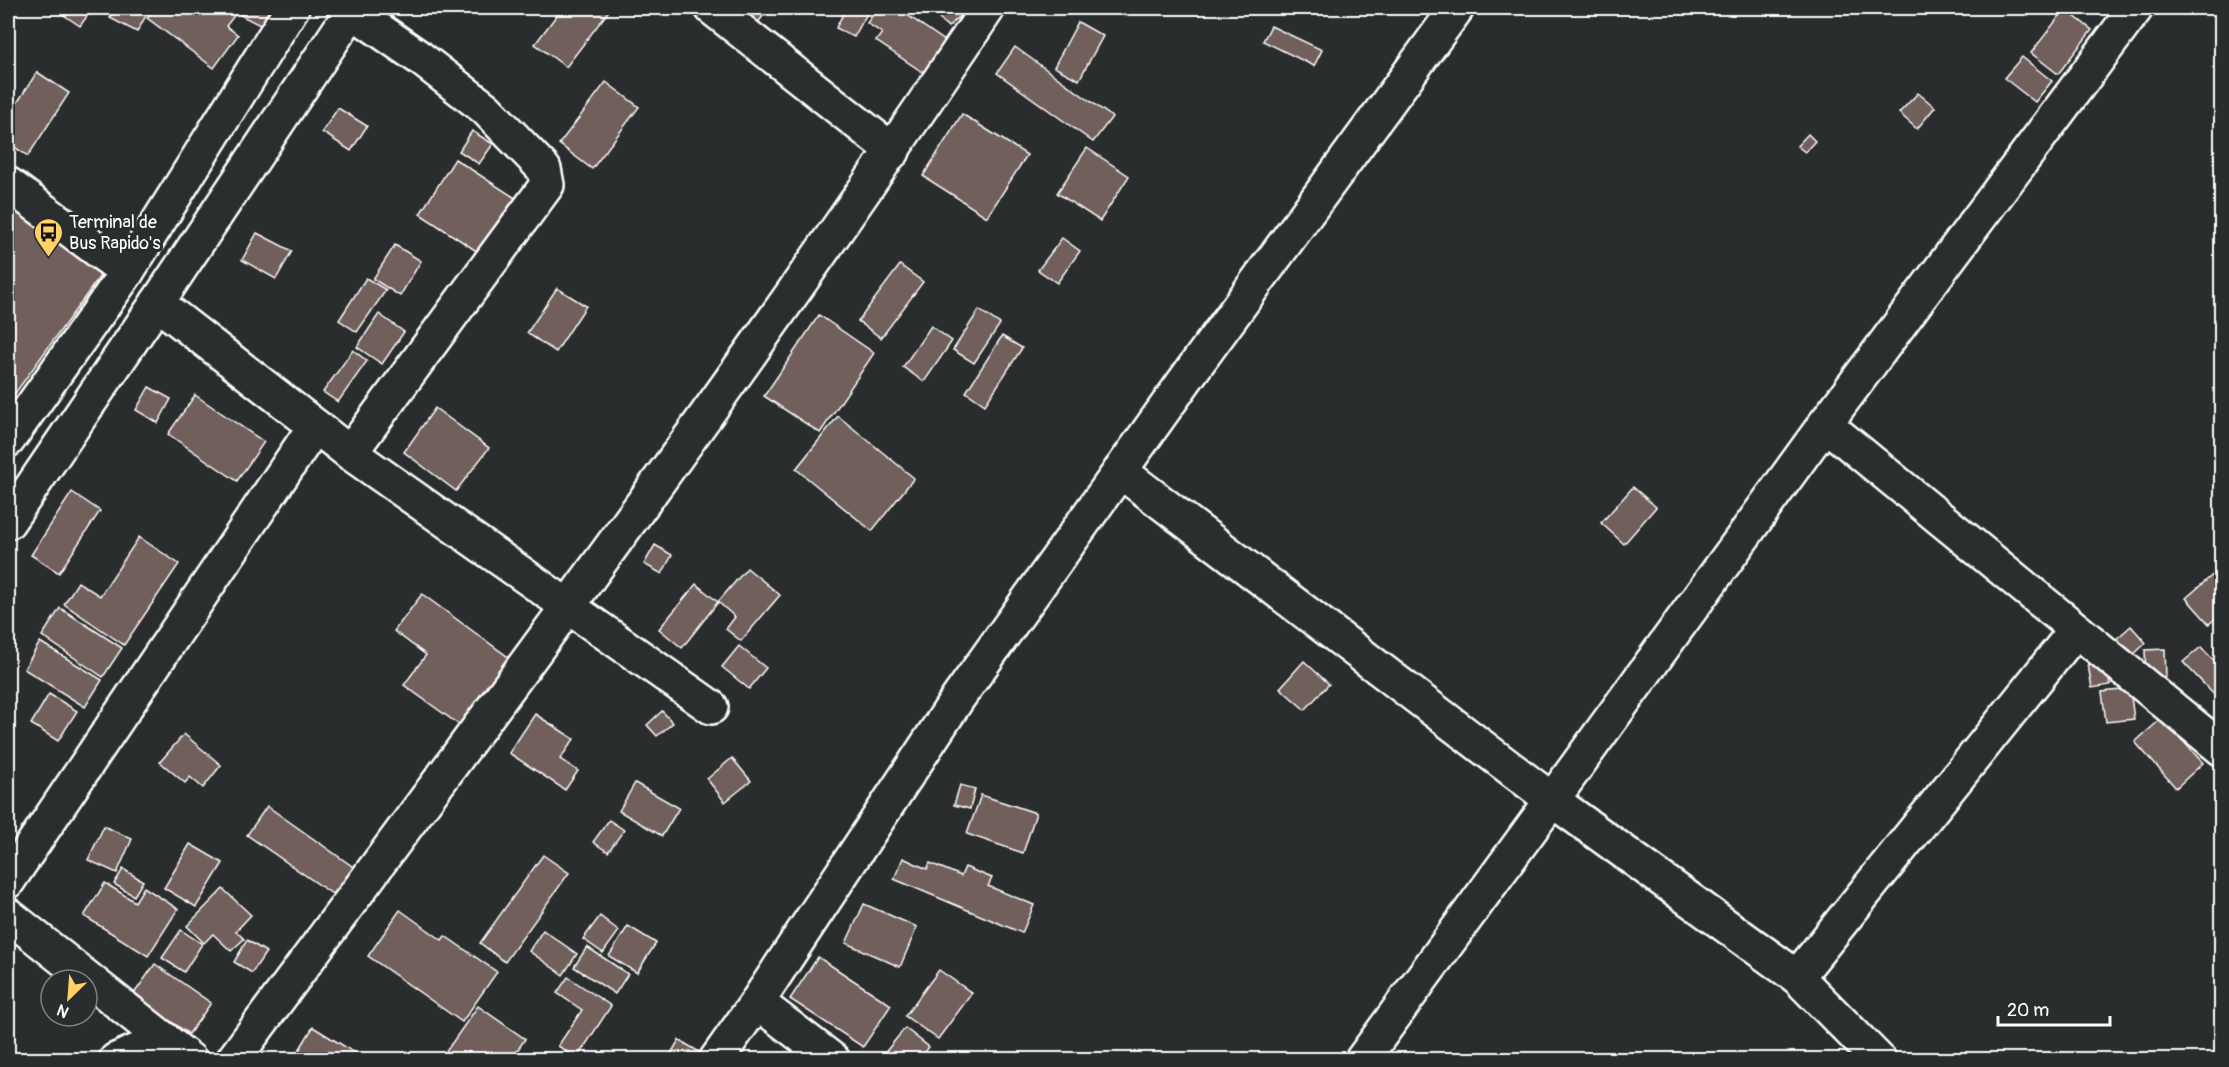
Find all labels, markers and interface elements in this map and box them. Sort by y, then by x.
place label: Terminal de Bus Rapido's [69,211,160,255]
bus stop icon: Terminal de Bus Rapido's [32,216,64,258]
north arrow [39,968,99,1028]
scale bar [1998,989,2110,1027]
text: N [54,999,72,1022]
text: 20 m [2007,999,2049,1022]

